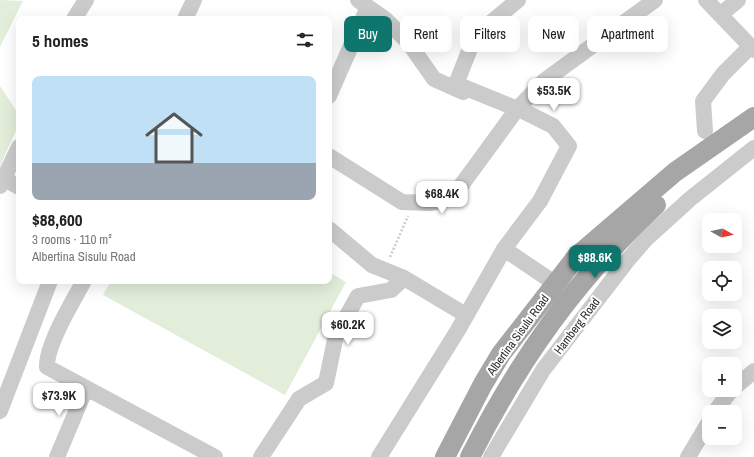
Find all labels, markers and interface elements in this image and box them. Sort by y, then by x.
chip: Buy [344,16,392,52]
chip: Rent [400,16,452,52]
chip: Filters [460,16,520,52]
chip: New [528,16,579,52]
chip: Apartment [587,16,668,52]
text: 5 homes [32,29,89,52]
icon: filters [294,29,316,51]
pin: $53.5K [521,78,587,112]
text: $53.5K [537,82,571,99]
icon: home [138,102,210,174]
pin: $68.4K [409,181,475,215]
text: $68.4K [425,185,459,202]
text: $88,600 [32,208,82,231]
north arrow [702,213,742,253]
map controls [702,213,742,445]
text: 3 rooms · 110 m² [32,231,112,248]
pin: $88.6K [562,245,628,279]
text: Albertina Sisulu Road [32,248,136,265]
text: $88.6K [578,249,612,266]
button: locate [702,261,742,301]
street label: Albertina Sisulu Road [483,292,553,379]
street label: Hamberg Road [551,295,603,357]
button: layers [702,309,742,349]
pin: $60.2K [315,312,381,346]
text: $60.2K [331,316,365,333]
button: + [702,357,742,397]
pin: $73.9K [26,383,92,417]
text: $73.9K [42,387,76,404]
button: − [702,405,742,445]

